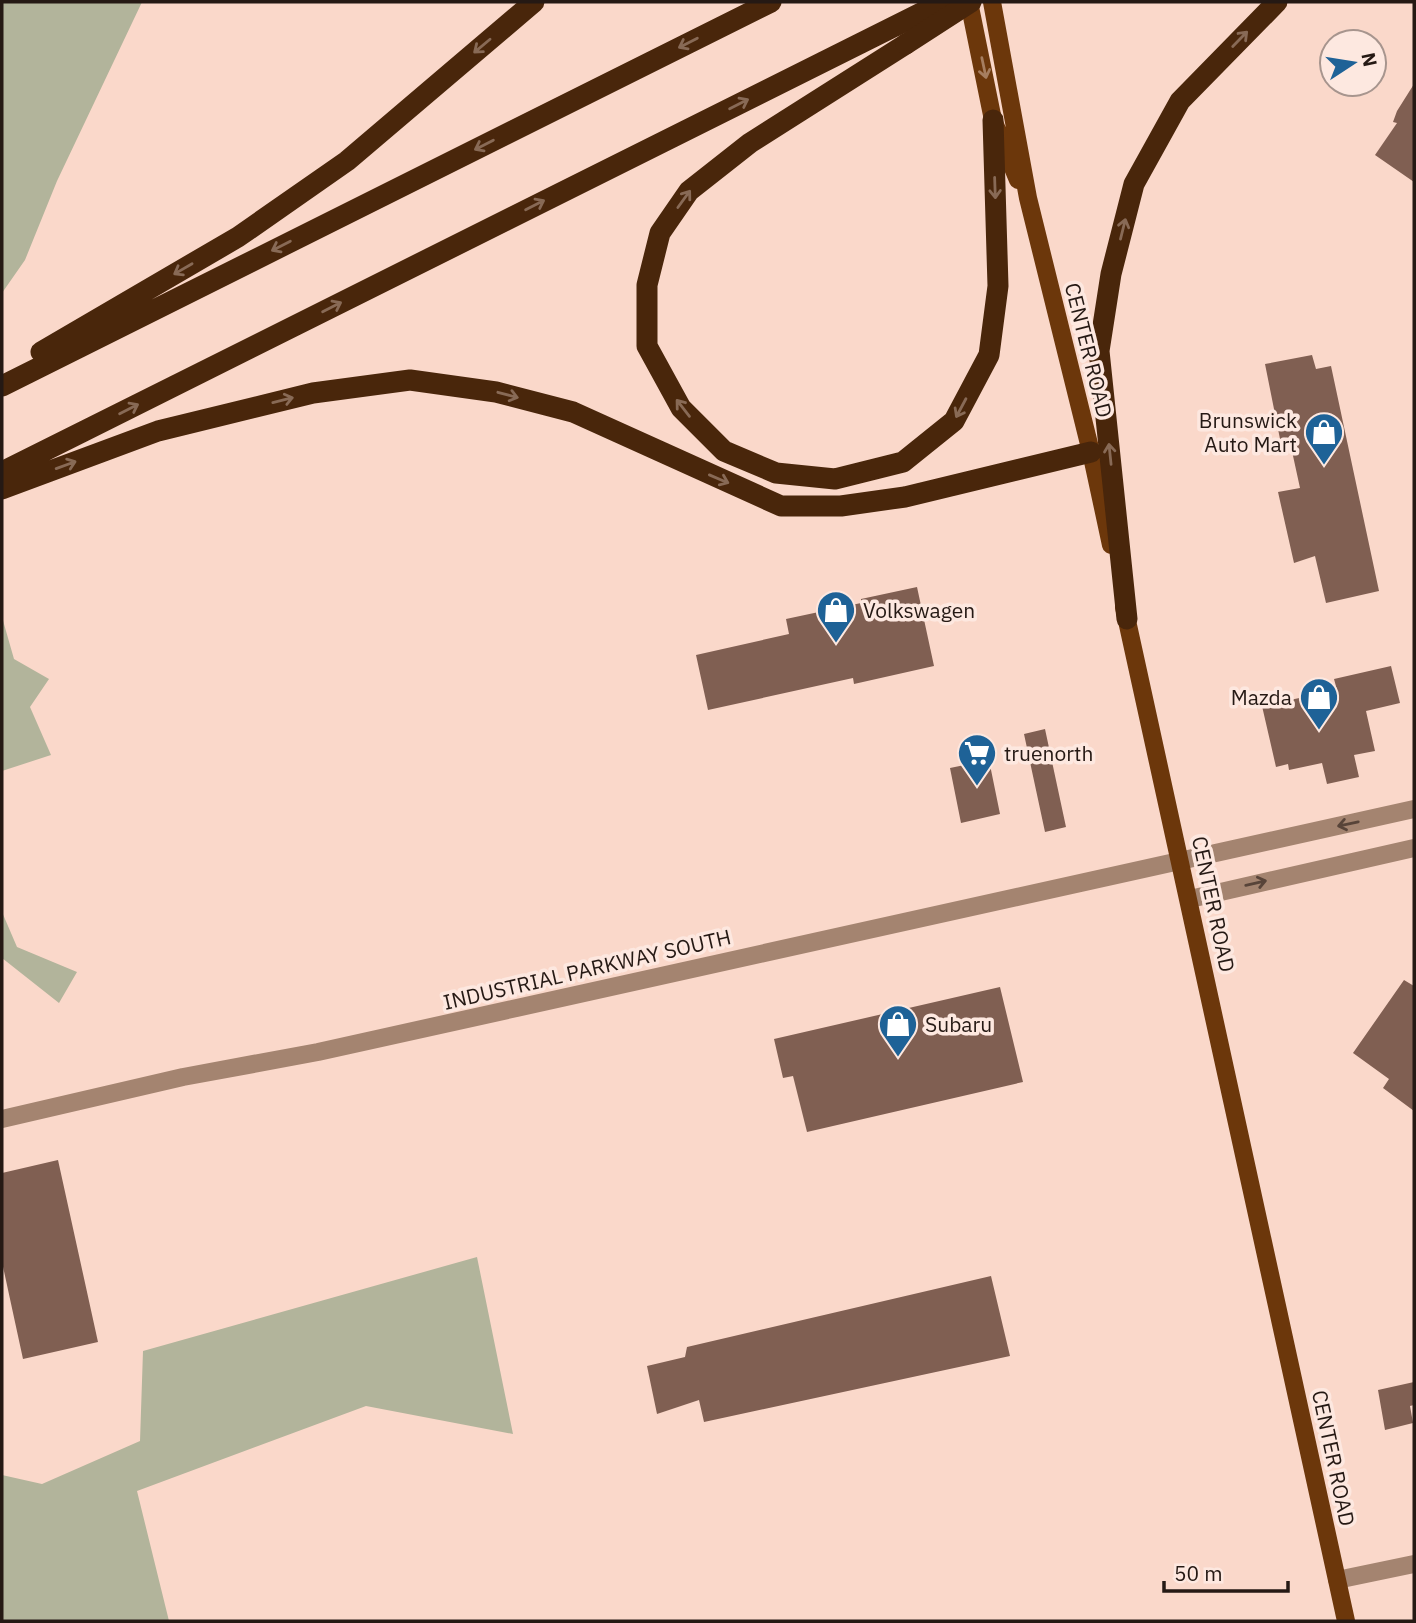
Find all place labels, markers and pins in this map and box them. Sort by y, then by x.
place label: Brunswick Auto Mart [1199,406,1297,458]
shop icon: Brunswick Auto Mart [1303,411,1345,466]
shop icon: Volkswagen [815,589,857,644]
place label: Volkswagen [863,596,975,624]
shop icon: Mazda [1298,676,1340,731]
place label: Mazda [1231,683,1292,711]
supermarket icon: truenorth [956,732,998,787]
place label: truenorth [1004,739,1093,767]
shop icon: Subaru [877,1003,919,1058]
place label: Subaru [925,1010,992,1038]

